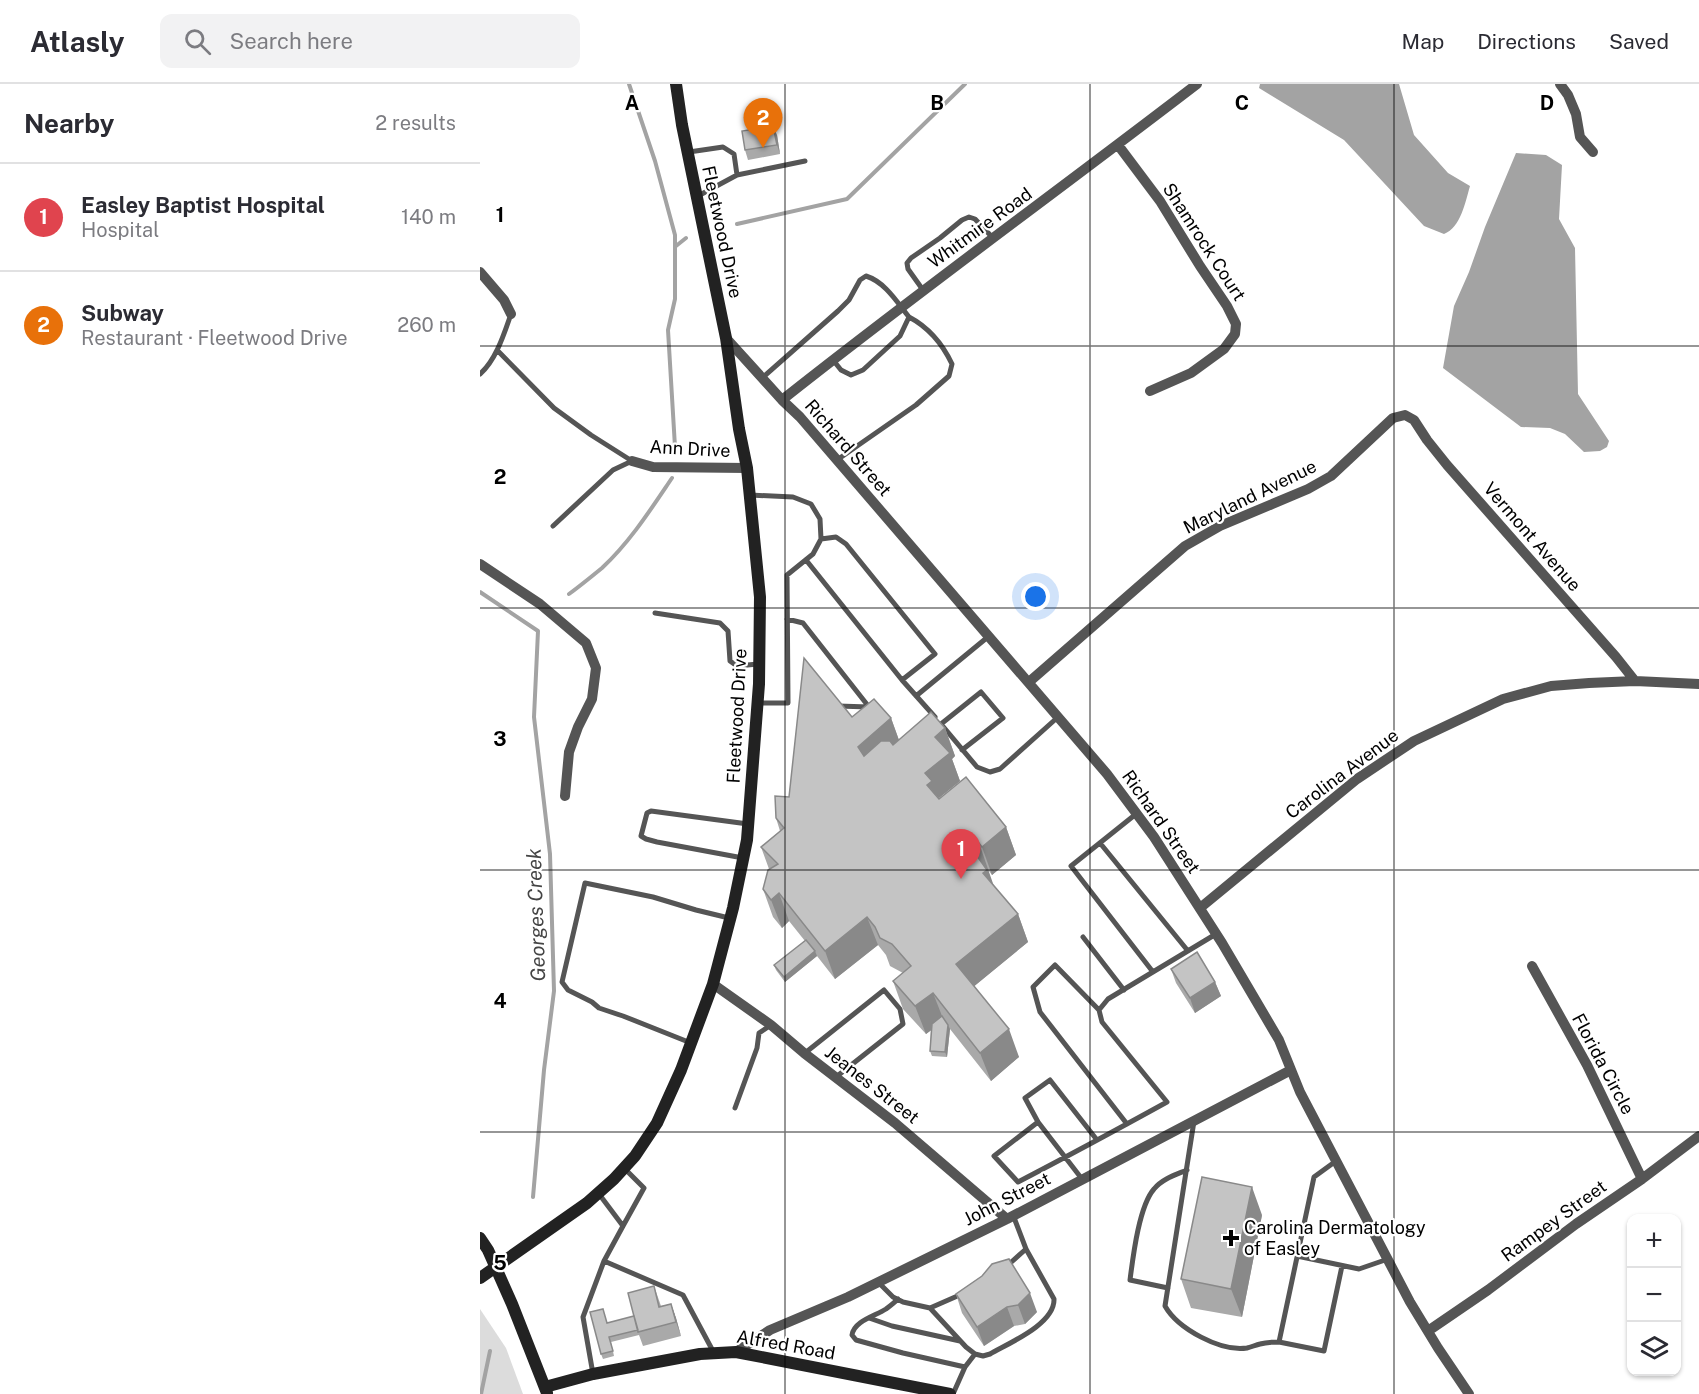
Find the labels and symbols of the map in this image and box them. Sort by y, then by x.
text: A [625,91,639,115]
text: B [930,91,944,115]
text: C [1235,91,1249,115]
text: D [1540,91,1554,115]
pin: 2 [744,98,782,148]
street label: Fleetwood Drive [698,164,747,300]
street label: Shamrock Court [1159,179,1250,304]
street label: Whitmire Road [924,183,1036,272]
text: 1 [496,203,504,227]
street label: Richard Street [801,395,896,500]
street label: Ann Drive [649,436,731,461]
street label: Maryland Avenue [1180,455,1320,538]
text: 2 [494,465,506,489]
street label: Vermont Avenue [1479,478,1585,595]
your location [1021,582,1050,611]
street label: Fleetwood Drive [722,648,751,784]
street label: Carolina Avenue [1281,724,1402,823]
text: 3 [493,727,507,751]
street label: Richard Street [1118,766,1205,877]
pin: 1 [942,830,980,879]
water label: Georges Creek [522,848,550,982]
text: 4 [493,989,507,1013]
street label: Florida Circle [1568,1010,1639,1118]
street label: Jeanes Street [821,1041,924,1128]
street label: John Street [960,1168,1054,1229]
street label: Rampey Street [1497,1175,1610,1266]
place label: Carolina Dermatology of Easley [1244,1217,1426,1259]
marker: Carolina Dermatology of Easley [1222,1229,1240,1247]
text: 5 [493,1251,507,1275]
street label: Alfred Road [735,1326,837,1364]

